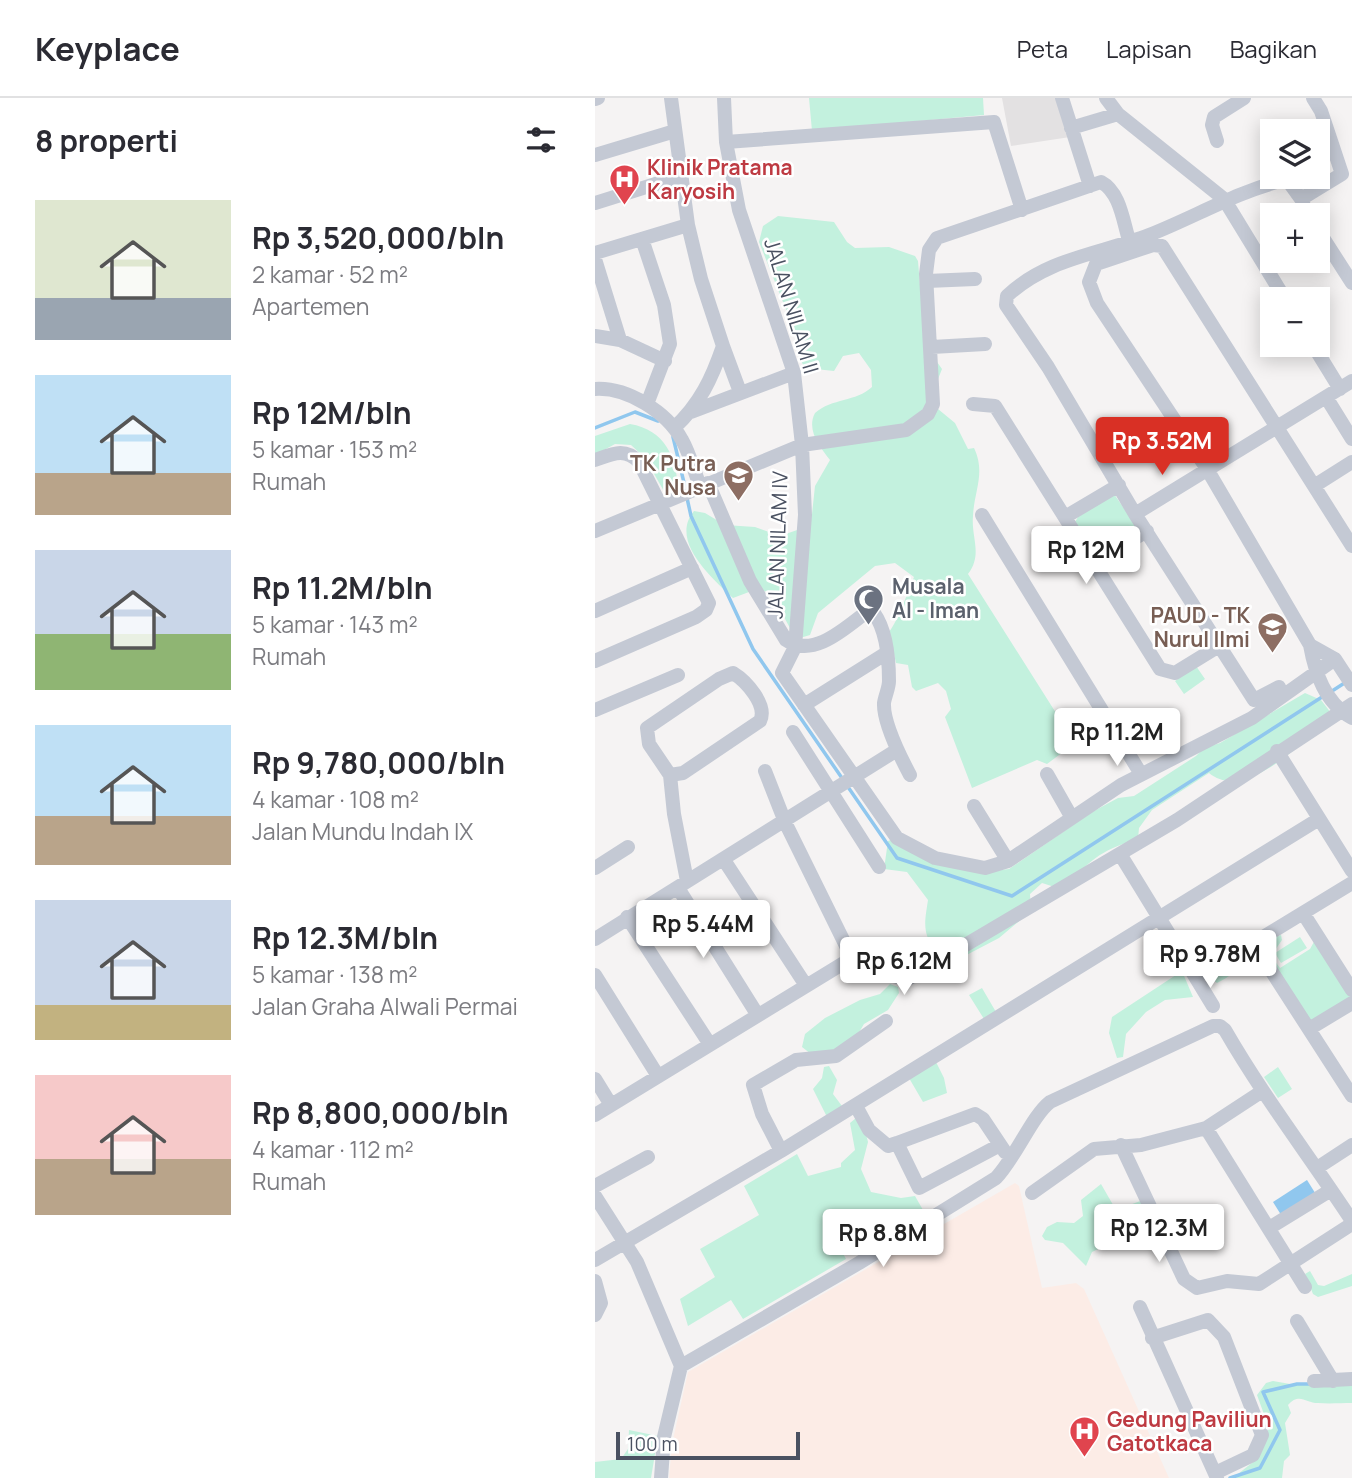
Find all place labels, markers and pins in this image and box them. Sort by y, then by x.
place label: Klinik Pratama Karyosih [647,153,793,205]
hospital icon: Klinik Pratama Karyosih [607,163,641,207]
pin: Rp 3.52M [1090,418,1234,477]
place label: TK Putra Nusa [630,449,716,501]
school or university icon: TK Putra Nusa [722,459,756,503]
pin: Rp 12M [1029,526,1143,586]
place label: Musala Al - Iman [892,572,979,624]
mosque icon: Musala Al - Iman [852,582,886,626]
place label: PAUD - TK Nurul Ilmi [1151,601,1250,653]
school or university icon: PAUD - TK Nurul Ilmi [1256,611,1290,655]
pin: Rp 11.2M [1045,708,1189,768]
pin: Rp 5.44M [631,900,775,960]
pin: Rp 9.78M [1138,930,1282,990]
pin: Rp 6.12M [832,937,976,997]
pin: Rp 12.3M [1087,1204,1231,1264]
pin: Rp 8.8M [818,1210,948,1269]
place label: Gedung Paviliun Gatotkaca [1107,1405,1272,1457]
hospital icon: Gedung Paviliun Gatotkaca [1067,1415,1101,1459]

